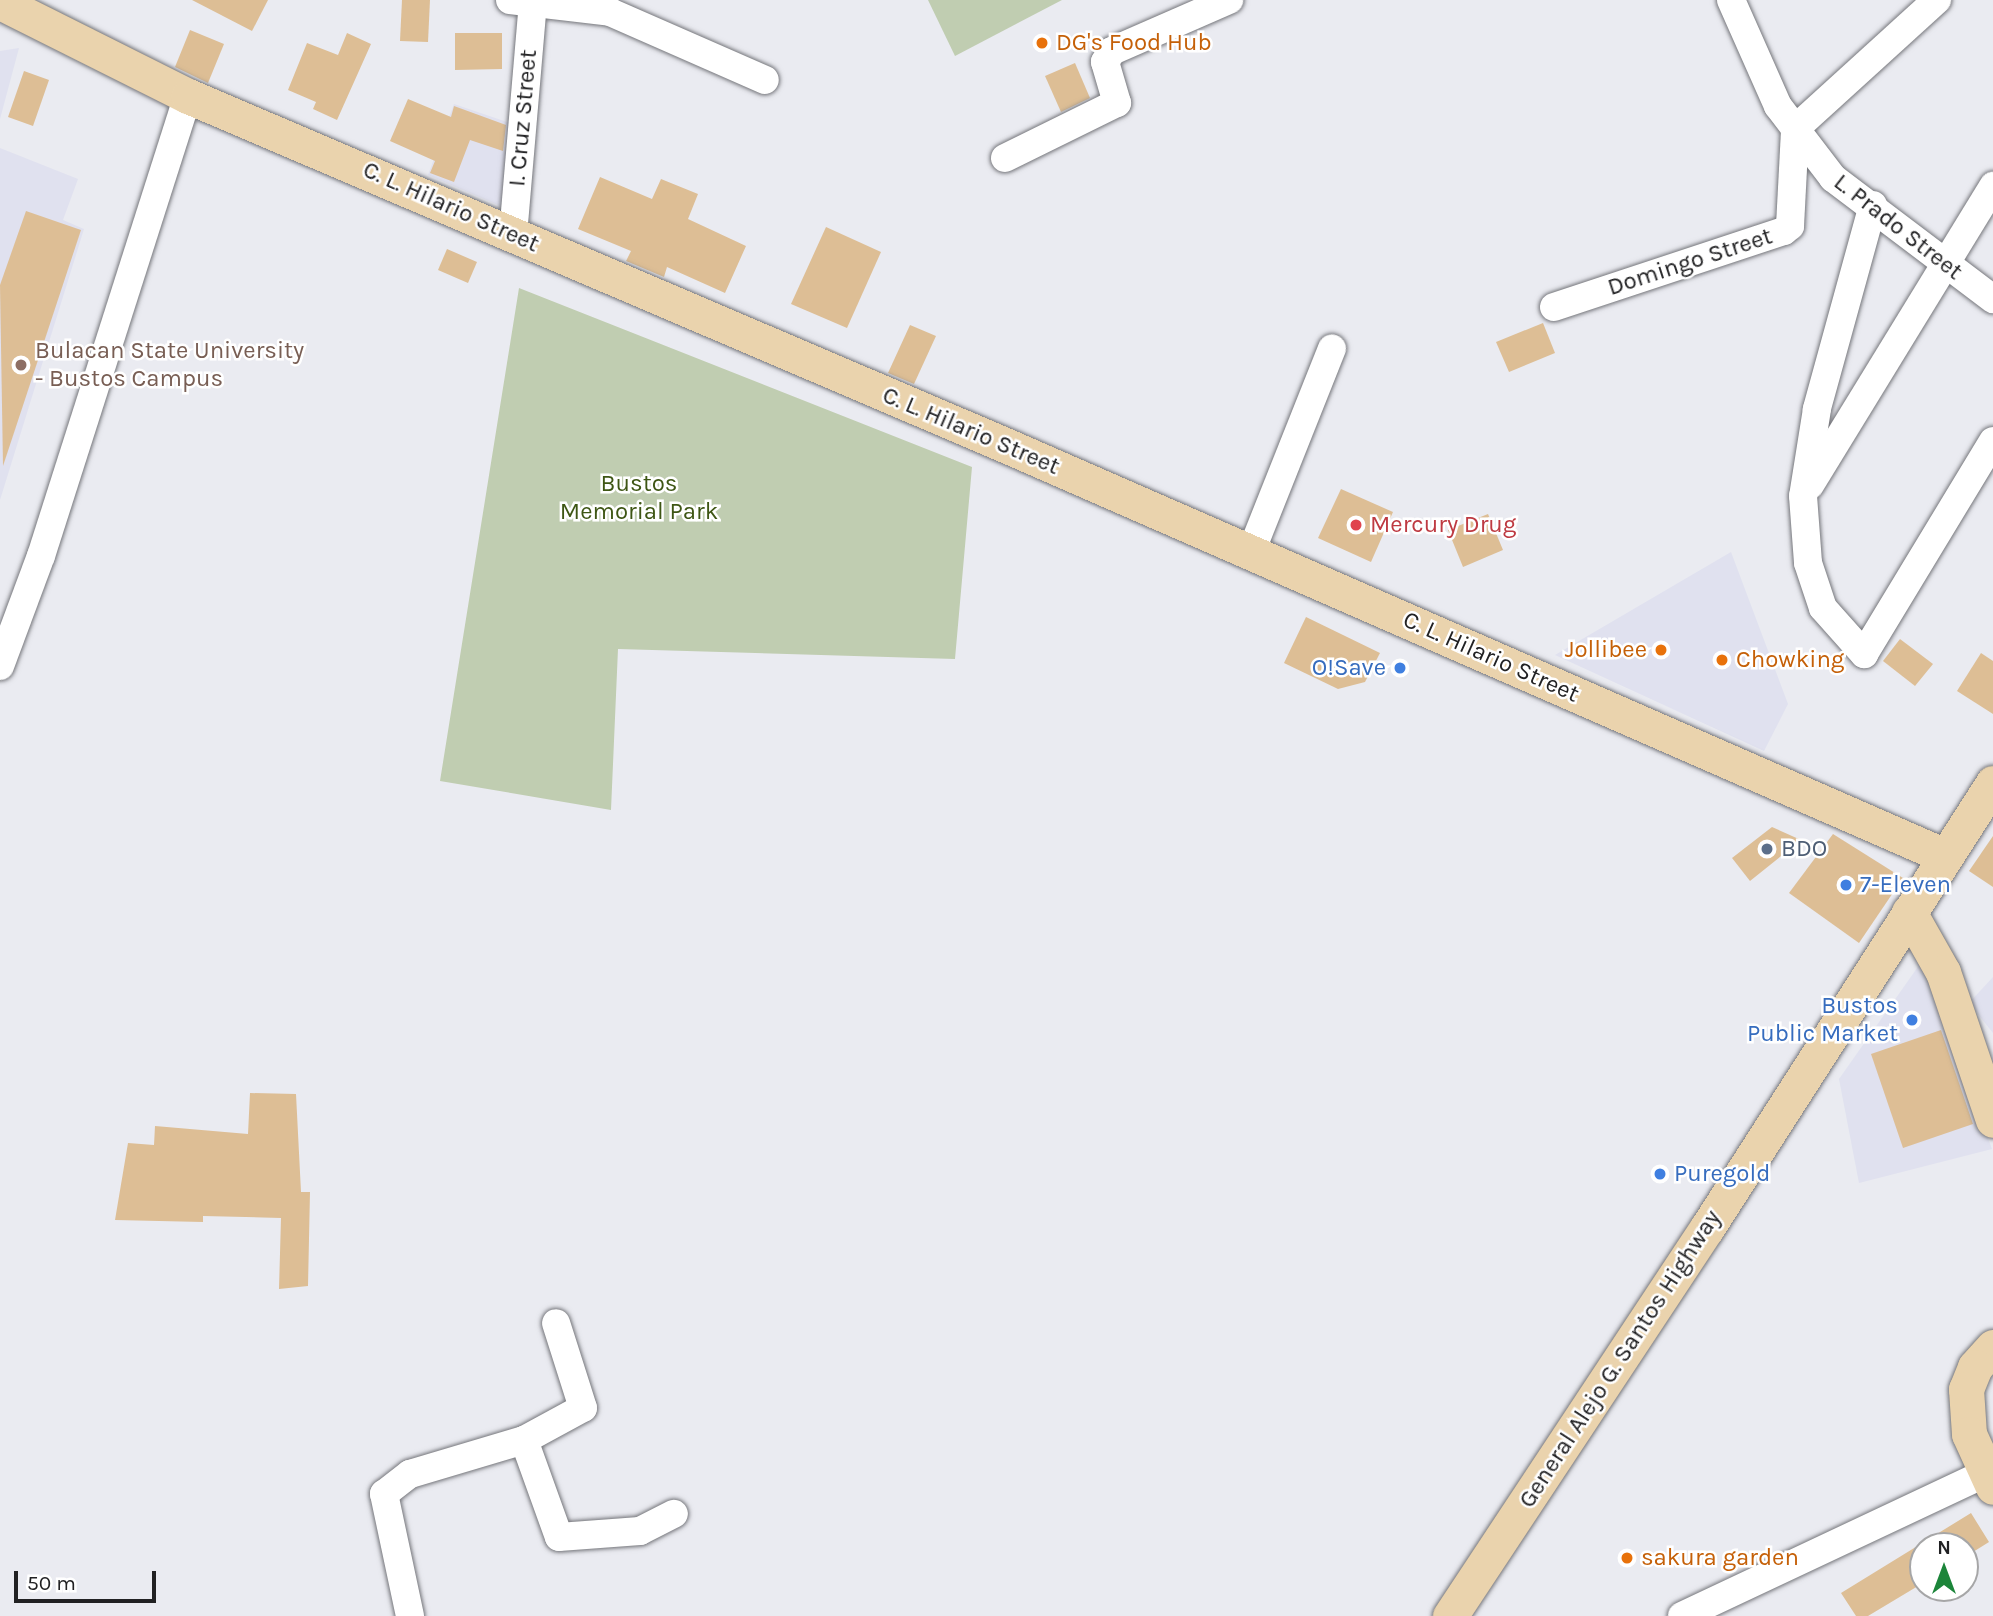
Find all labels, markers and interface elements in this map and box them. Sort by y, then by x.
place label: DG's Food Hub [1056,29,1212,57]
marker: DG's Food Hub [1034,35,1050,51]
street label: I. Cruz Street [503,48,543,188]
street label: C. L. Hilario Street [359,155,543,259]
street label: L. Prado Street [1828,168,1968,286]
street label: Domingo Street [1604,222,1776,302]
place label: Bulacan State University - Bustos Campus [35,337,304,393]
marker: Bulacan State University - Bustos Campus [13,357,29,373]
street label: C. L. Hilario Street [878,381,1064,481]
park label: Bustos Memorial Park [560,470,718,526]
place label: Mercury Drug [1370,511,1516,539]
marker: Mercury Drug [1348,517,1364,533]
street label: C. L. Hilario Street [1399,605,1583,709]
place label: Jollibee [1565,636,1647,664]
marker: Jollibee [1653,642,1669,658]
place label: Chowking [1736,646,1844,674]
marker: Chowking [1714,652,1730,668]
place label: O!Save [1312,654,1386,682]
marker: O!Save [1392,660,1408,676]
place label: BDO [1781,835,1827,863]
marker: BDO [1759,841,1775,857]
place label: 7-Eleven [1860,871,1951,899]
marker: 7-Eleven [1838,877,1854,893]
place label: Bustos Public Market [1747,992,1898,1048]
marker: Bustos Public Market [1904,1012,1920,1028]
place label: Puregold [1674,1160,1770,1188]
marker: Puregold [1652,1166,1668,1182]
street label: General Alejo G. Santos Highway [1513,1205,1727,1513]
north arrow [1909,1532,1979,1602]
text: N [1937,1537,1951,1559]
place label: sakura garden [1641,1544,1799,1572]
marker: sakura garden [1619,1550,1635,1566]
scale bar [18,1556,159,1600]
text: 50 m [27,1571,76,1595]

